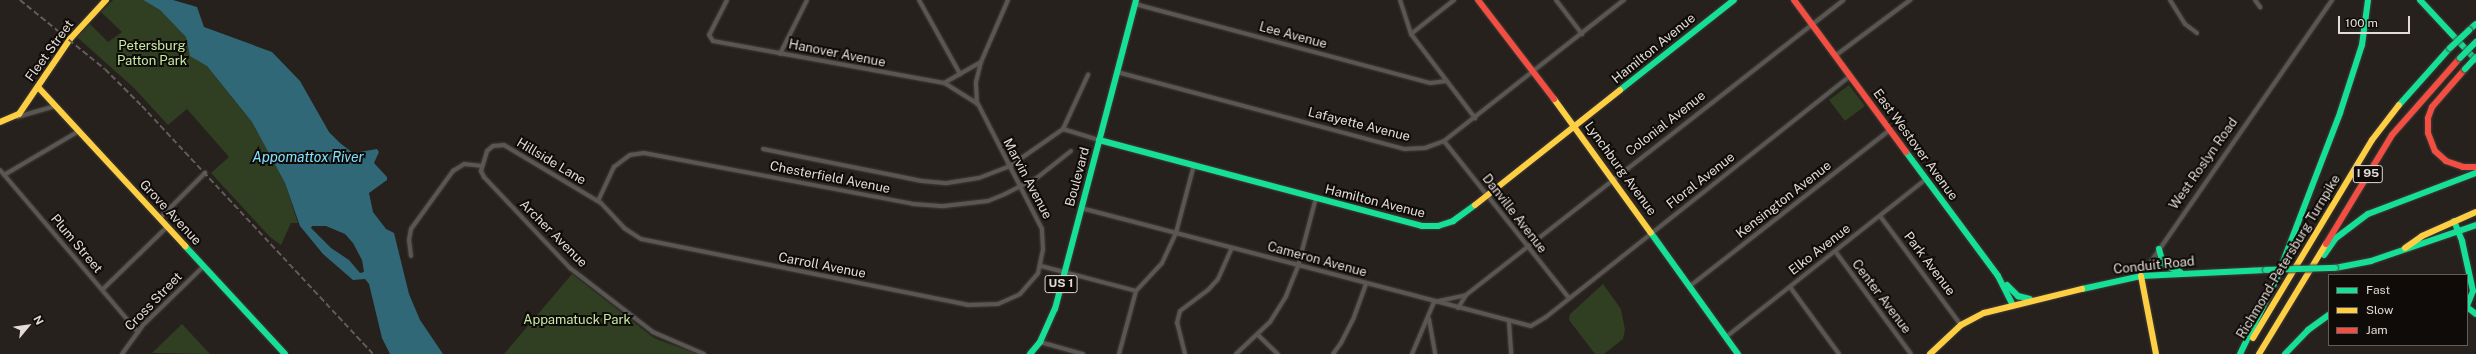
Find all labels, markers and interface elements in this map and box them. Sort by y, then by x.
scale bar [2340,8,2412,34]
street label: Hamilton Avenue [1609,11,1699,87]
text: 100 m [2345,16,2378,30]
street label: Fleet Street [23,17,77,85]
street label: Lee Avenue [1257,19,1329,53]
street label: Hanover Avenue [787,37,887,71]
park label: Petersburg Patton Park [117,39,187,70]
street label: East Westover Avenue [1869,86,1961,204]
street label: Colonial Avenue [1623,88,1709,160]
street label: Lafayette Avenue [1306,105,1412,145]
street label: West Roslyn Road [2167,115,2241,213]
street label: Lynchburg Avenue [1581,119,1659,219]
street label: Hillside Lane [513,135,589,189]
street label: Marvin Avenue [999,136,1055,222]
street label: Boulevard [1063,146,1093,208]
water label: Appomattox River [252,149,364,165]
street label: Floral Avenue [1664,149,1738,213]
street label: Kensington Avenue [1733,158,1835,242]
street label: Chesterfield Avenue [769,159,891,197]
road number: I 95 [2352,164,2384,184]
street label: Danville Avenue [1478,171,1550,257]
street label: Richmond-Petersburg Turnpike [2234,172,2344,342]
street label: Grove Avenue [136,177,204,249]
street label: Hamilton Avenue [1323,182,1427,222]
street label: Archer Avenue [516,197,590,271]
street label: Plum Street [47,211,105,277]
street label: Elko Avenue [1786,221,1854,279]
street label: Park Avenue [1900,229,1958,299]
street label: Cameron Avenue [1266,239,1368,281]
street label: Carroll Avenue [777,250,867,282]
street label: Conduit Road [2113,254,2195,278]
street label: Center Avenue [1848,257,1914,337]
street label: Cross Street [122,269,186,335]
road number: US 1 [1044,274,1078,294]
legend [2328,274,2468,346]
text: Fast [2366,283,2390,297]
text: Slow [2366,303,2393,317]
north arrow [8,306,48,346]
park label: Appamatuck Park [523,312,631,328]
text: N [31,314,46,327]
text: Jam [2366,323,2388,337]

